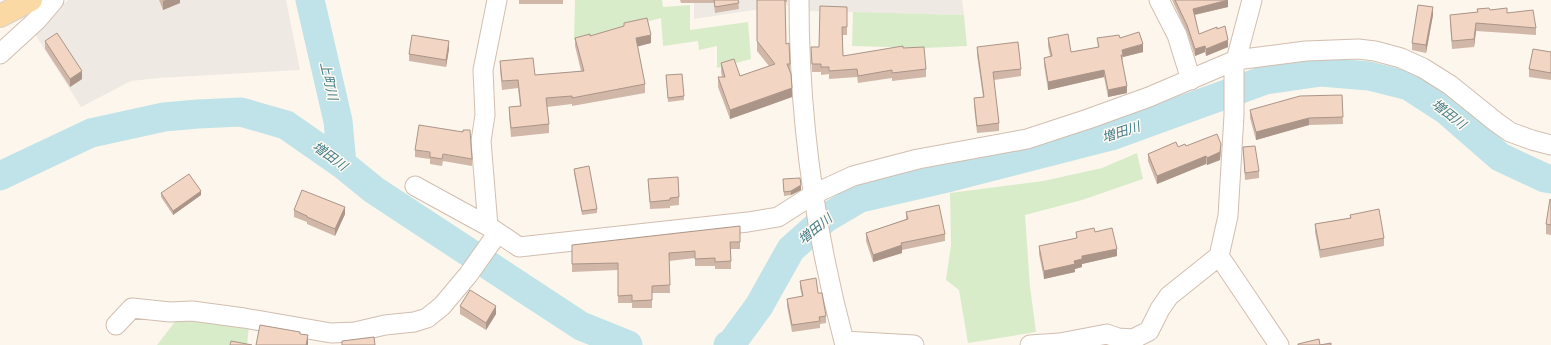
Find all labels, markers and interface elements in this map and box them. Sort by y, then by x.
water label: 上町川 [317,60,341,104]
water label: 増田川 [1429,96,1471,133]
water label: 増田川 [1100,118,1144,145]
water label: 増田川 [310,138,352,175]
water label: 増田川 [795,210,836,247]

